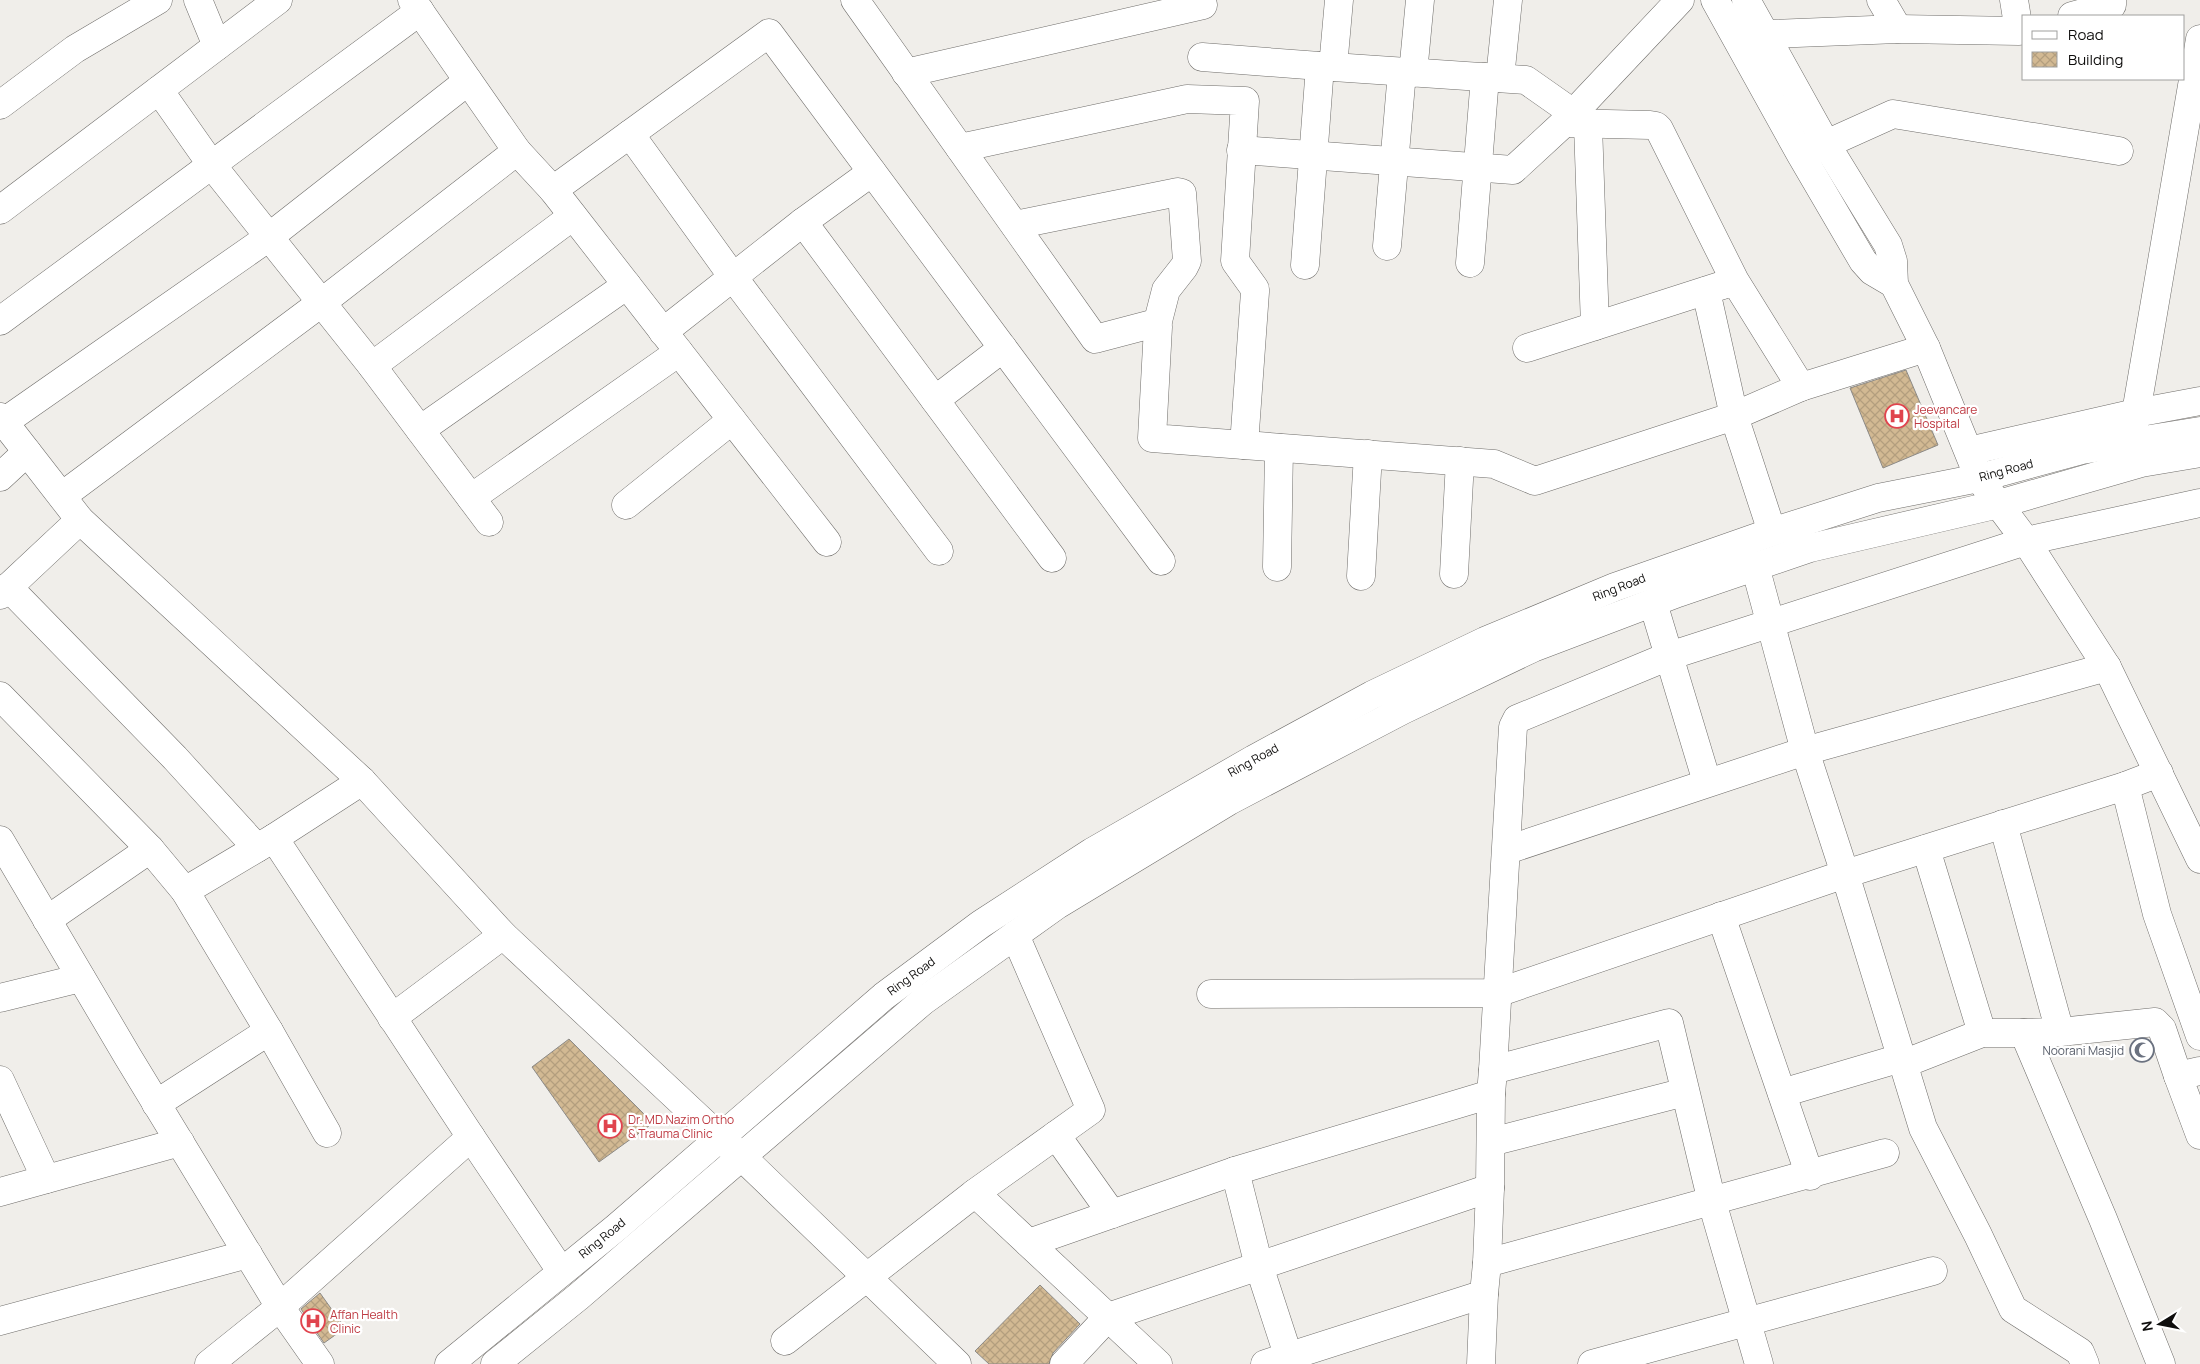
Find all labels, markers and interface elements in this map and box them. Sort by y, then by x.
legend [2022,15,2185,80]
text: Road [2068,24,2104,45]
text: Building [2068,49,2123,70]
place label: Jeevancare Hospital [1914,401,1977,432]
hospital icon: Jeevancare Hospital [1884,403,1910,429]
street label: Ring Road [1977,455,2035,485]
street label: Ring Road [1590,569,1648,605]
street label: Ring Road [1225,739,1281,781]
street label: Ring Road [884,953,938,999]
mosque icon: Noorani Masjid [2129,1037,2155,1063]
place label: Noorani Masjid [2043,1042,2124,1059]
place label: Dr. MD.Nazim Ortho & Trauma Clinic [628,1111,734,1142]
hospital icon: Dr. MD.Nazim Ortho & Trauma Clinic [597,1113,623,1139]
street label: Ring Road [575,1214,629,1262]
north arrow [2135,1299,2185,1349]
place label: Affan Health Clinic [330,1306,398,1337]
hospital icon: Affan Health Clinic [300,1308,326,1334]
text: N [2136,1320,2157,1333]

